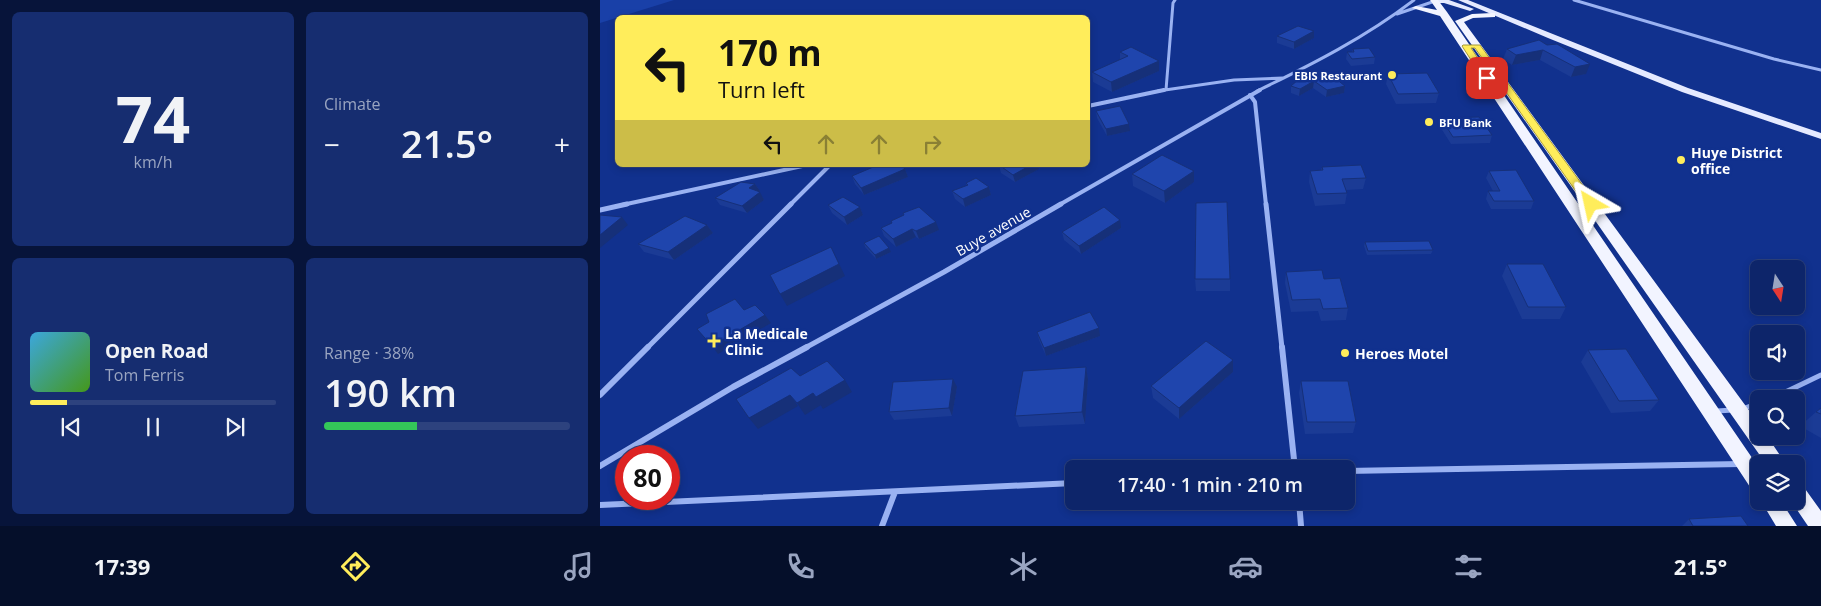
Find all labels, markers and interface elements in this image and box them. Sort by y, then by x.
text: 170 m [718,29,822,76]
icon: left [635,35,700,100]
pin [1466,57,1508,99]
icon: arrive [1473,64,1501,92]
place label: EBIS Restaurant [1294,68,1382,83]
marker: EBIS Restaurant [1386,69,1398,81]
text: 74 [116,74,190,162]
text: Turn left [718,74,805,104]
text: Climate [324,93,381,115]
place label: BFU Bank [1439,115,1492,130]
marker: BFU Bank [1423,116,1435,128]
text: 21.5° [401,117,493,169]
text: − [324,125,340,163]
text: + [554,125,570,163]
icon: left [759,130,787,158]
icon: ahead [812,130,840,158]
icon: ahead [865,130,893,158]
icon: right [918,130,946,158]
place label: Huye District office [1691,143,1782,178]
text: km/h [134,151,172,173]
marker: Huye District office [1675,154,1687,166]
position arrow [1564,177,1616,229]
street label: Buye avenue [952,202,1034,260]
north arrow [1750,260,1805,315]
map controls [1750,260,1805,510]
place label: La Medicale Clinic [725,324,808,359]
button: sound [1750,325,1805,380]
marker: La Medicale Clinic [707,334,721,348]
text: Open Road [105,338,209,364]
text: Range · 38% [324,342,414,364]
place label: Heroes Motel [1355,344,1448,363]
marker: Heroes Motel [1339,347,1351,359]
text: Tom Ferris [105,364,184,386]
text: 190 km [324,366,457,418]
button: search [1750,390,1805,445]
icon: previous [57,413,85,441]
icon: pause [139,413,167,441]
icon: next [221,413,249,441]
speed limit sign: 80 [615,445,680,510]
button: layers [1750,455,1805,510]
text: 17:40 · 1 min · 210 m [1117,472,1303,498]
icon: directions [338,549,373,584]
icon: music [561,549,596,584]
icon: phone [783,549,818,584]
icon: climate [1006,549,1041,584]
icon: car [1228,549,1263,584]
icon: filters [1451,549,1486,584]
text: 17:39 [94,551,150,581]
text: 21.5° [1674,551,1727,581]

